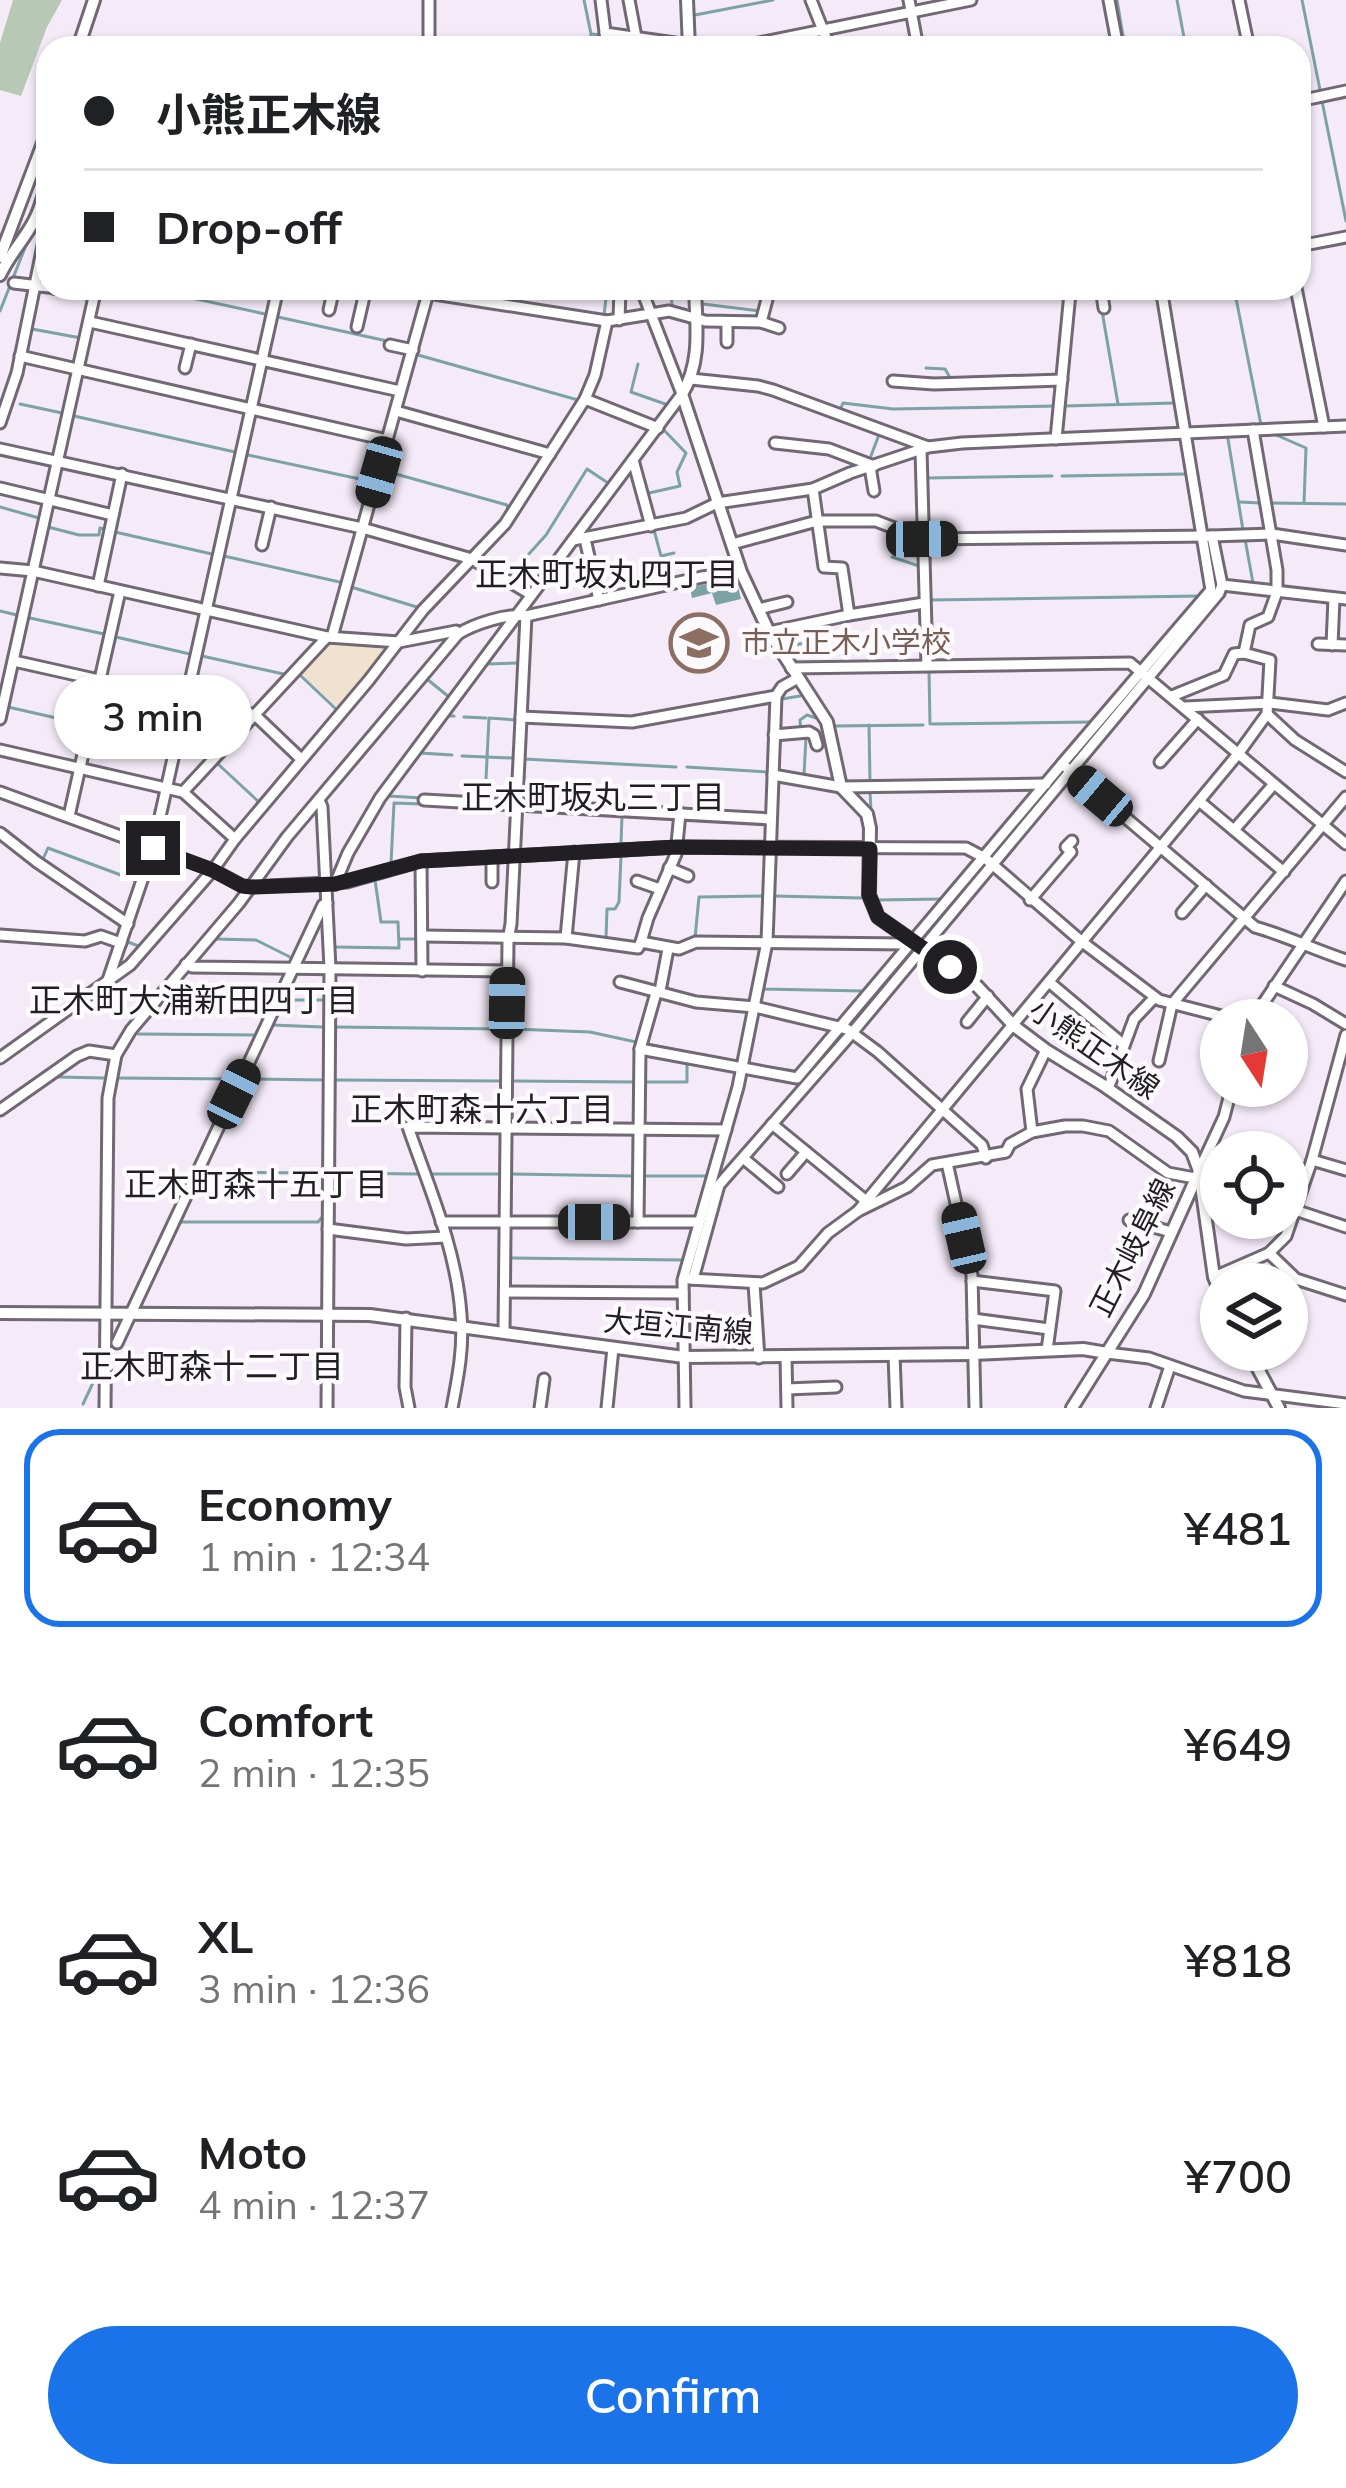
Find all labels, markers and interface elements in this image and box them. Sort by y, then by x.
text: 小熊正木線 [156,86,381,142]
text: Drop-off [156,199,342,255]
car [352,432,406,512]
car [886,520,958,558]
district label: 正木町坂丸四丁目 [475,553,739,594]
school or university icon: 市立正木小学校 [668,612,730,674]
place label: 市立正木小学校 [741,623,951,661]
callout: 3 min [54,674,252,758]
text: 3 min [102,692,204,741]
car [1061,759,1139,833]
district label: 正木町坂丸三丁目 [461,776,725,817]
route end [126,821,180,875]
route start [923,940,977,994]
car [488,967,526,1039]
district label: 正木町大浦新田四丁目 [29,979,359,1020]
street label: 小熊正木線 [1022,990,1167,1107]
north arrow [1200,999,1308,1107]
map controls [1200,999,1308,1371]
car [202,1054,266,1134]
district label: 正木町森十六丁目 [350,1088,614,1129]
button: locate [1200,1131,1308,1239]
district label: 正木町森十五丁目 [124,1163,388,1204]
street label: 正木岐阜線 [1081,1172,1183,1323]
car [938,1199,990,1277]
car [558,1204,630,1240]
button: layers [1200,1263,1308,1371]
street label: 大垣江南線 [602,1301,754,1351]
district label: 正木町森十二丁目 [80,1345,344,1386]
icon: car [54,1474,162,1582]
text: Economy [198,1476,392,1532]
text: ¥481 [1184,1500,1292,1556]
text: 1 min · 12:34 [198,1532,430,1581]
icon: car [54,1690,162,1798]
text: Comfort [198,1692,373,1748]
text: ¥649 [1184,1716,1292,1772]
text: 2 min · 12:35 [198,1748,430,1797]
icon: car [54,1906,162,2014]
text: XL [198,1908,253,1964]
text: ¥818 [1184,1932,1292,1988]
text: 3 min · 12:36 [198,1964,430,2013]
icon: car [54,2122,162,2230]
text: Moto [198,2124,307,2180]
text: ¥700 [1184,2148,1292,2204]
text: 4 min · 12:37 [198,2180,430,2229]
button: Confirm [48,2326,1298,2464]

